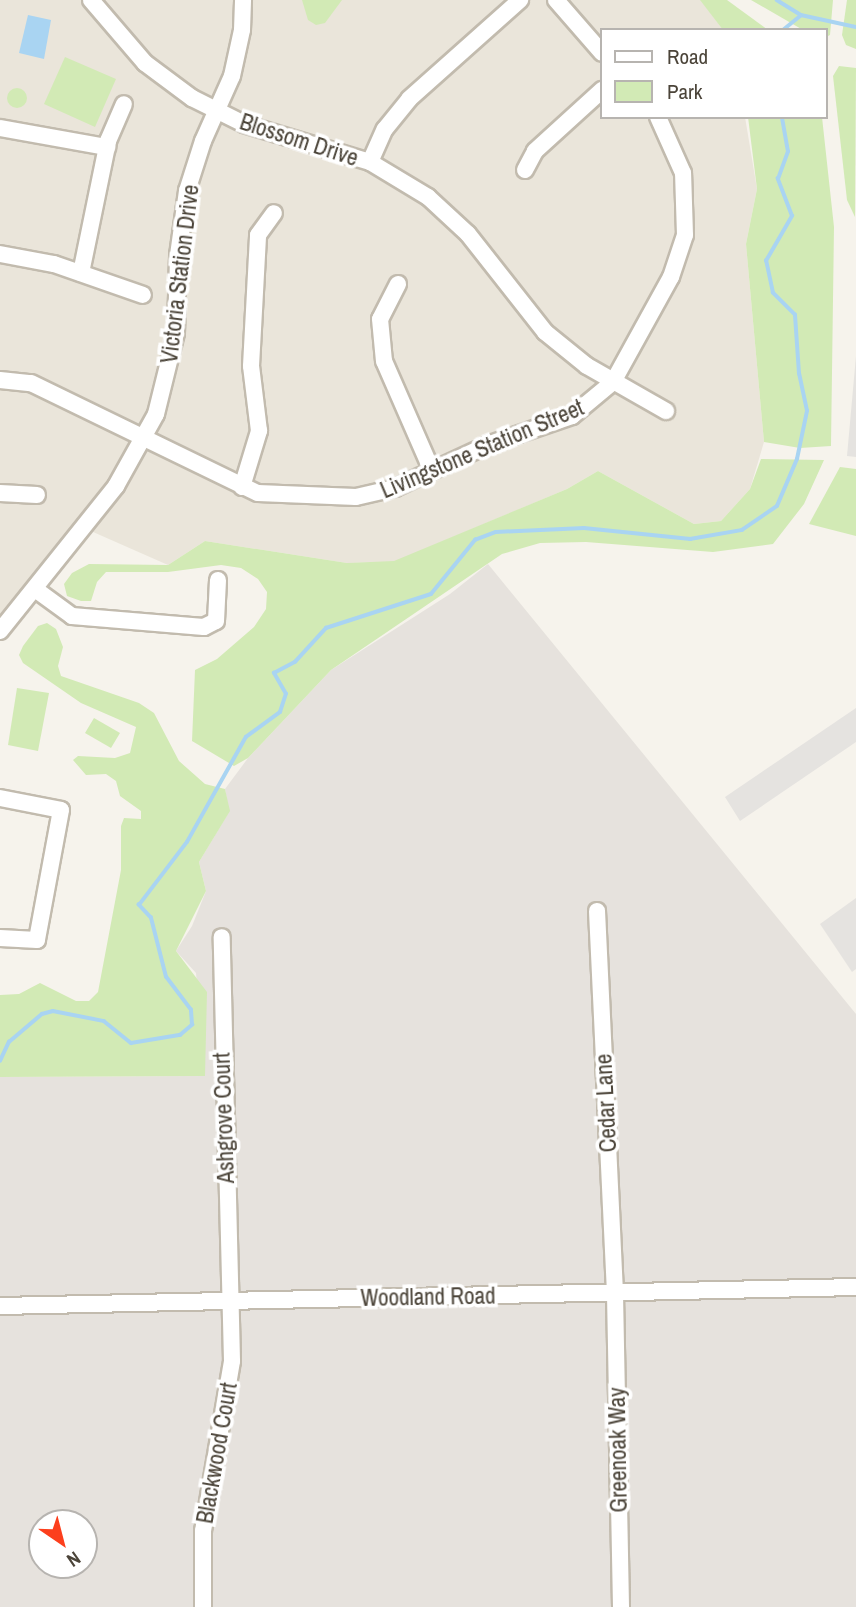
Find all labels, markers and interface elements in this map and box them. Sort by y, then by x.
legend [600,28,828,119]
text: Road [667,42,708,71]
text: Park [667,77,702,106]
street label: Blossom Drive [236,108,362,172]
street label: Victoria Station Drive [155,183,205,365]
street label: Livingstone Station Street [376,394,588,504]
street label: Ashgrove Court [208,1052,240,1184]
street label: Cedar Lane [590,1053,622,1153]
street label: Woodland Road [360,1282,496,1312]
street label: Blackwood Court [191,1380,243,1526]
street label: Greenoak Way [603,1387,633,1513]
north arrow [28,1509,98,1579]
text: N [62,1546,86,1573]

